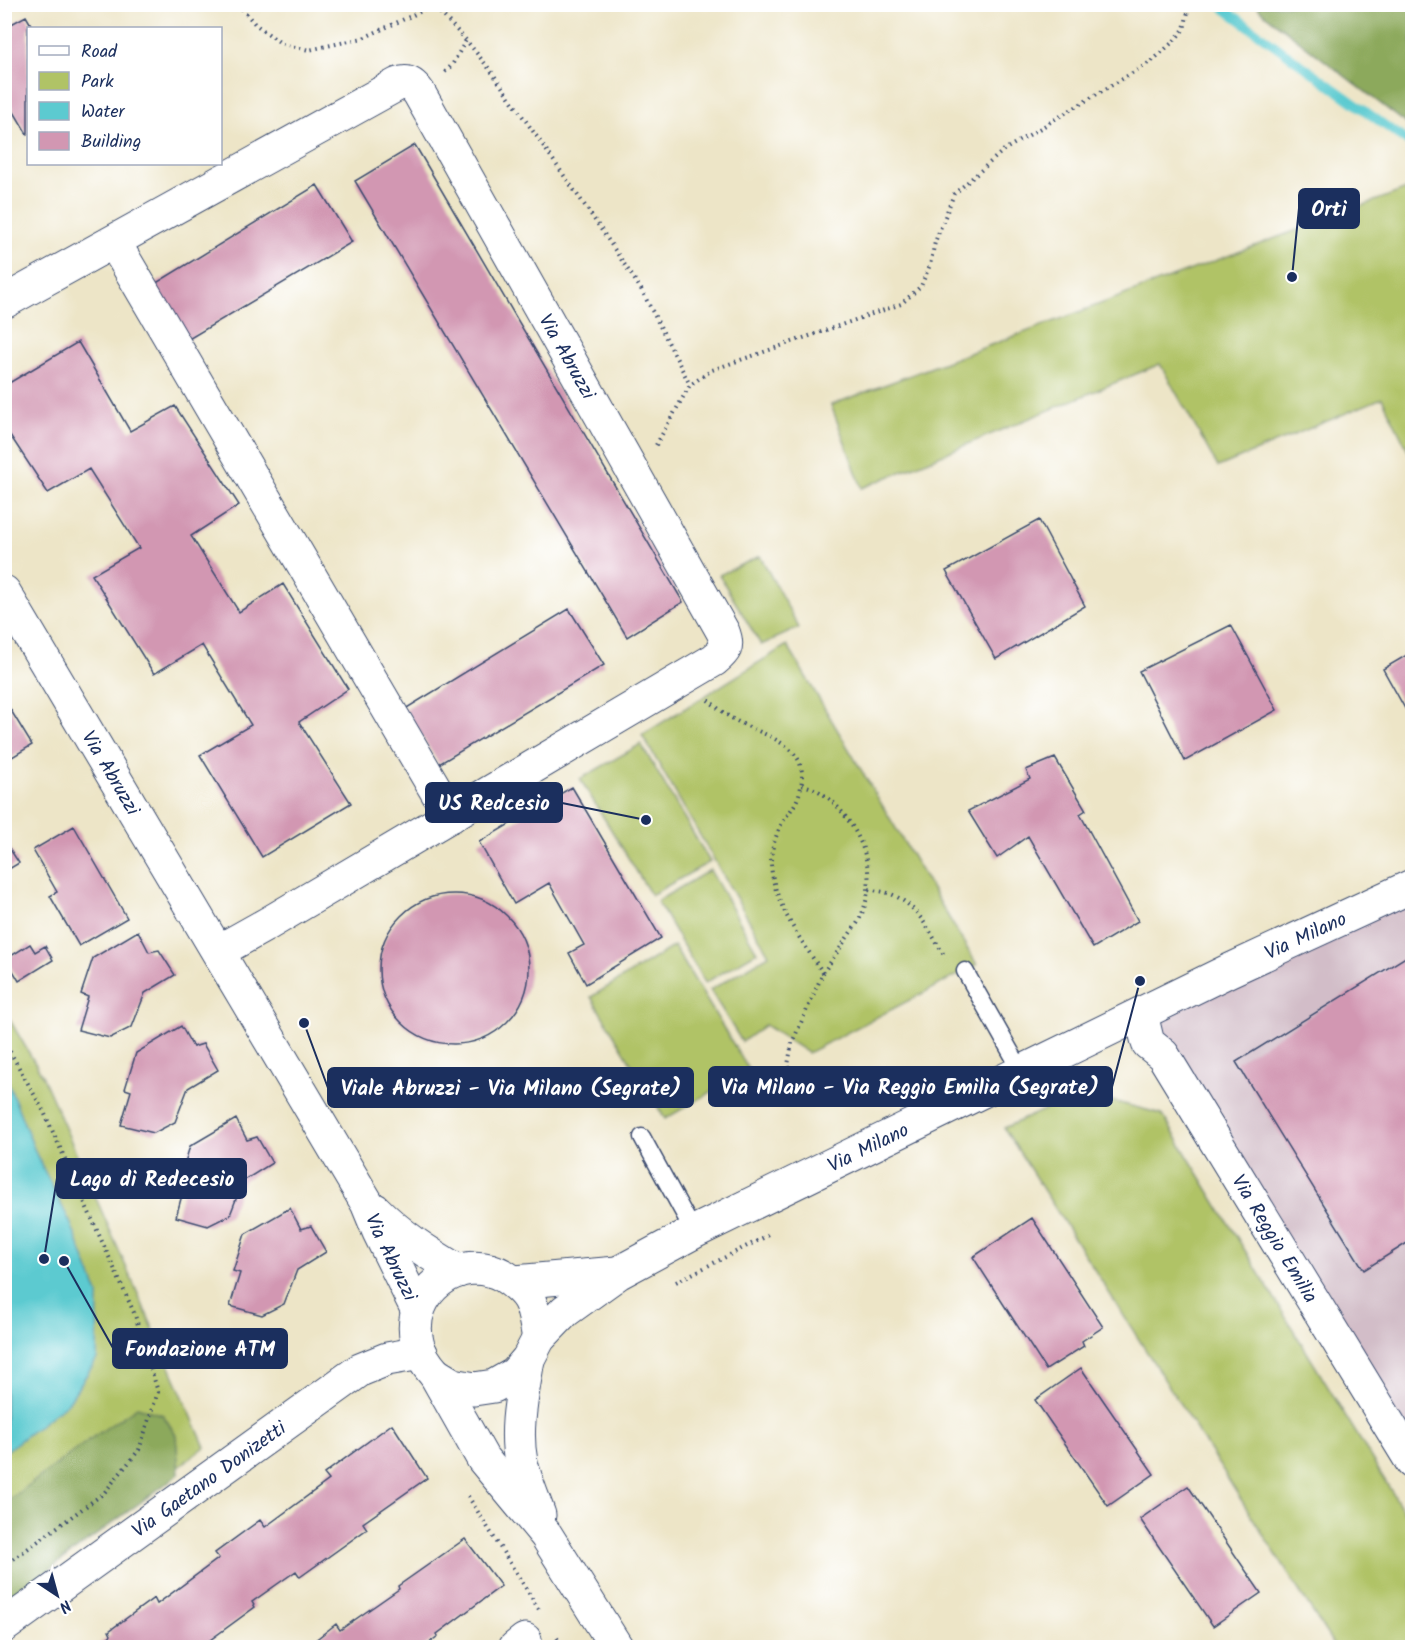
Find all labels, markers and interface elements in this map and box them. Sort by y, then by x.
legend [27,27,222,165]
text: Road [81,38,118,67]
text: Park [81,68,114,97]
text: Water [81,98,126,127]
text: Building [81,128,141,157]
callout: Orti [1299,189,1359,228]
text: Orti [1311,194,1347,227]
street label: Via Abruzzi [529,308,603,407]
street label: Via Abruzzi [72,725,148,823]
callout: US Redcesio [426,783,562,822]
text: US Redcesio [438,788,550,821]
street label: Via Milano [1260,904,1353,970]
callout: Via Milano - Via Reggio Emilia (Segrate) [709,1067,1112,1106]
callout: Viale Abruzzi - Via Milano (Segrate) [328,1068,693,1107]
text: Via Milano - Via Reggio Emilia (Segrate) [721,1072,1099,1105]
text: Viale Abruzzi - Via Milano (Segrate) [341,1073,681,1106]
street label: Via Milano [822,1115,915,1182]
callout: Lago di Redecesio [57,1159,246,1198]
text: Lago di Redecesio [70,1164,235,1197]
street label: Via Reggio Emilia [1222,1169,1325,1310]
street label: Via Abruzzi [355,1209,425,1308]
callout: Fondazione ATM [113,1329,287,1368]
text: Fondazione ATM [125,1334,275,1367]
street label: Via Gaetano Donizetti [126,1413,295,1547]
north arrow [27,1565,87,1625]
text: N [53,1593,76,1619]

